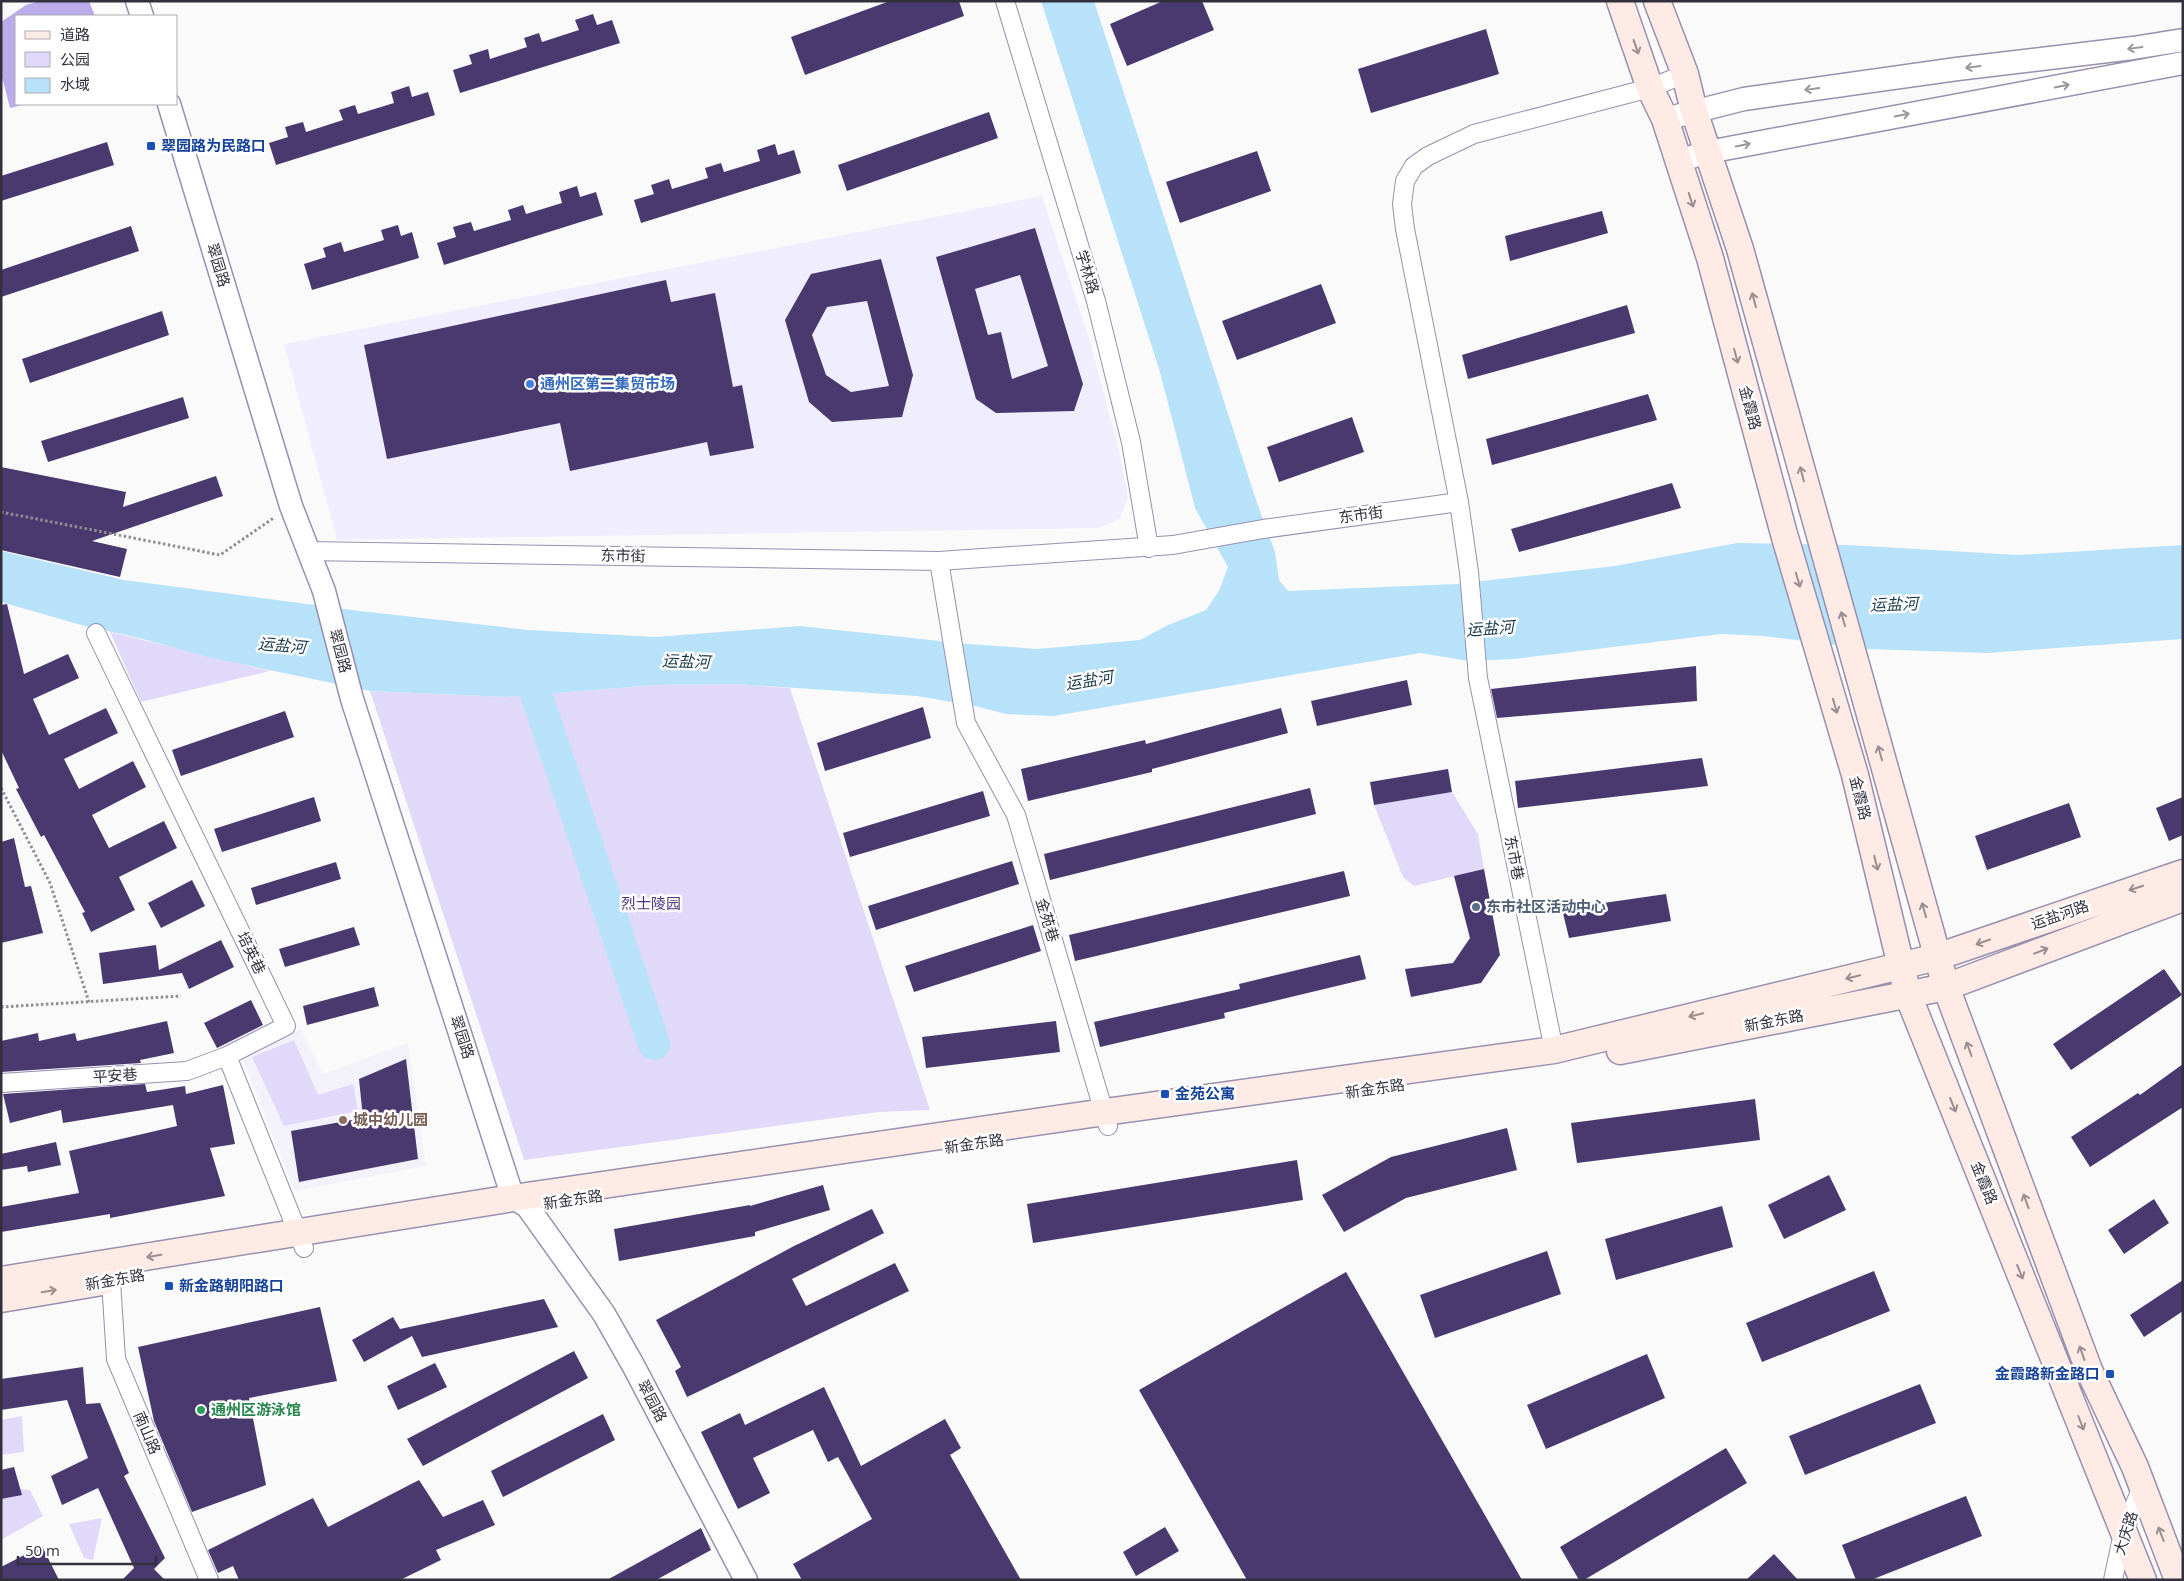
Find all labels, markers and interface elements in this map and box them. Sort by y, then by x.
legend [15,15,178,105]
text: 道路 [60,24,90,44]
one-way arrow [1632,39,1641,55]
one-way arrow [2127,43,2143,53]
text: 公园 [60,49,90,69]
one-way arrow [1966,62,1982,72]
text: 水域 [60,74,90,94]
one-way arrow [2054,80,2070,90]
one-way arrow [1805,85,1821,95]
one-way arrow [1894,110,1910,120]
place label: 翠园路为民路口 [161,135,266,155]
marker: 翠园路为民路口 [145,140,157,152]
one-way arrow [1734,140,1750,150]
one-way arrow [1687,192,1696,207]
street label: 翠园路 [203,240,235,289]
street label: 学林路 [1072,247,1104,296]
one-way arrow [1749,293,1758,309]
one-way arrow [1732,348,1741,364]
place label: 通州区第二集贸市场 [540,373,675,393]
marker: 通州区第二集贸市场 [524,378,536,390]
street label: 金霞路 [1735,383,1766,432]
one-way arrow [1797,466,1806,482]
street label: 东市街 [1337,501,1385,527]
street label: 东市街 [600,545,646,565]
one-way arrow [1794,572,1804,588]
water label: 运盐河 [1870,592,1921,616]
one-way arrow [1837,611,1847,627]
water label: 运盐河 [1465,615,1518,641]
street label: 翠园路 [325,626,356,675]
water label: 运盐河 [257,632,310,658]
water label: 运盐河 [662,649,713,673]
water label: 运盐河 [1064,665,1117,695]
one-way arrow [1831,698,1841,714]
one-way arrow [1875,746,1885,762]
street label: 金霞路 [1846,773,1876,822]
street label: 东市巷 [1501,834,1529,882]
one-way arrow [1872,855,1881,871]
one-way arrow [2129,884,2145,893]
park label: 烈士陵园 [621,893,681,913]
street label: 金苑巷 [1032,895,1064,944]
street label: 运盐河路 [2028,895,2091,933]
place label: 东市社区活动中心 [1486,896,1606,916]
marker: 东市社区活动中心 [1470,901,1482,913]
one-way arrow [1919,902,1929,918]
street label: 培英巷 [233,928,271,977]
one-way arrow [1976,938,1991,947]
one-way arrow [2033,945,2048,954]
one-way arrow [1846,972,1862,982]
street label: 新金东路 [1742,1004,1805,1036]
one-way arrow [1688,1011,1704,1021]
street label: 翠园路 [446,1012,479,1061]
one-way arrow [1964,1041,1973,1057]
street label: 平安巷 [92,1063,138,1087]
street label: 新金东路 [1344,1074,1406,1102]
place label: 金苑公寓 [1175,1083,1235,1103]
marker: 金苑公寓 [1159,1088,1171,1100]
one-way arrow [1948,1097,1958,1112]
place label: 城中幼儿园 [353,1109,428,1129]
marker: 城中幼儿园 [337,1114,349,1126]
street label: 新金东路 [943,1129,1005,1157]
street label: 金霞路 [1967,1158,2003,1207]
street label: 新金东路 [542,1185,604,1213]
one-way arrow [2021,1194,2030,1209]
one-way arrow [147,1251,163,1261]
street label: 新金东路 [84,1264,146,1294]
one-way arrow [2016,1264,2026,1279]
place label: 新金路朝阳路口 [179,1275,284,1295]
marker: 新金路朝阳路口 [163,1280,175,1292]
one-way arrow [41,1285,57,1295]
one-way arrow [2077,1346,2086,1361]
place label: 金霞路新金路口 [1995,1363,2100,1383]
marker: 金霞路新金路口 [2104,1368,2116,1380]
street label: 翠园路 [633,1376,672,1425]
place label: 通州区游泳馆 [211,1399,301,1419]
marker: 通州区游泳馆 [195,1404,207,1416]
street label: 南山路 [130,1408,166,1457]
one-way arrow [2077,1415,2086,1430]
street label: 大庆路 [2109,1508,2142,1557]
one-way arrow [2155,1527,2164,1542]
scale bar [18,1534,155,1566]
text: 50 m [25,1540,60,1560]

